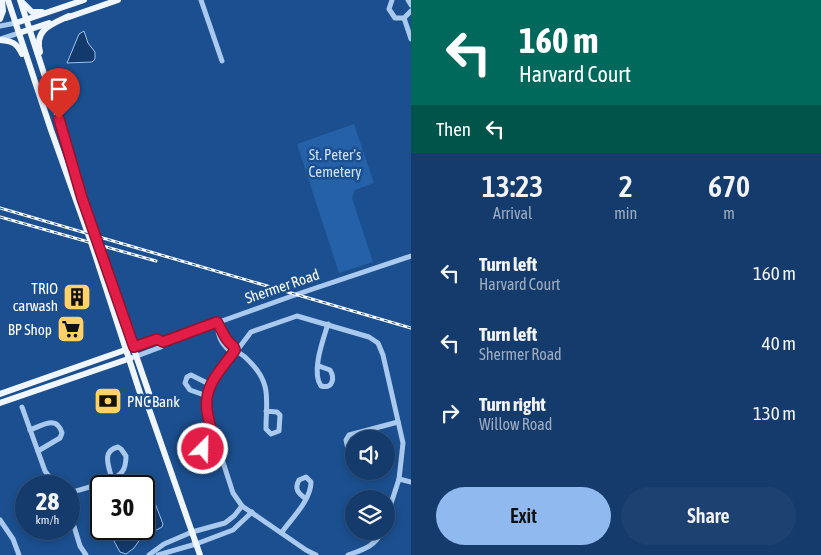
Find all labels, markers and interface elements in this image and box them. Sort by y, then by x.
icon: left [436,20,501,85]
text: 160 m [519,20,598,60]
text: Harvard Court [519,61,631,87]
pin [38,68,80,119]
icon: arrive [45,75,73,103]
icon: left [481,115,509,143]
text: Then [436,118,471,140]
park label: St. Peter's Cemetery [309,146,361,180]
text: 13:23 [482,169,543,203]
text: 2 [619,169,633,203]
text: 670 [708,169,750,203]
text: Arrival [493,204,532,222]
text: min [614,204,637,222]
text: m [723,204,735,222]
text: Turn left [479,253,537,275]
icon: left [436,259,464,287]
text: 160 m [753,262,796,284]
street label: Shermer Road [243,265,321,307]
text: Harvard Court [479,275,560,293]
place label: TRIO carwash [13,280,58,314]
building icon: TRIO carwash [62,282,92,312]
supermarket icon: BP Shop [56,314,86,344]
place label: BP Shop [8,321,52,338]
text: Turn left [479,323,537,345]
icon: left [436,329,464,357]
text: 40 m [762,332,796,354]
text: Shermer Road [479,345,562,363]
bank icon: PNC Bank [93,386,123,416]
place label: PNC Bank [127,393,180,410]
text: Turn right [479,393,546,415]
icon: right [436,399,464,427]
text: 130 m [753,402,796,424]
text: Willow Road [479,415,552,433]
position arrow [176,422,228,474]
map controls [345,430,395,540]
button: sound [345,430,395,480]
speed limit sign: 30 [90,475,155,540]
text: 28 [36,487,59,515]
button: Exit [436,487,611,545]
button: Share [621,487,796,545]
button: layers [345,490,395,540]
text: km/h [36,513,59,527]

